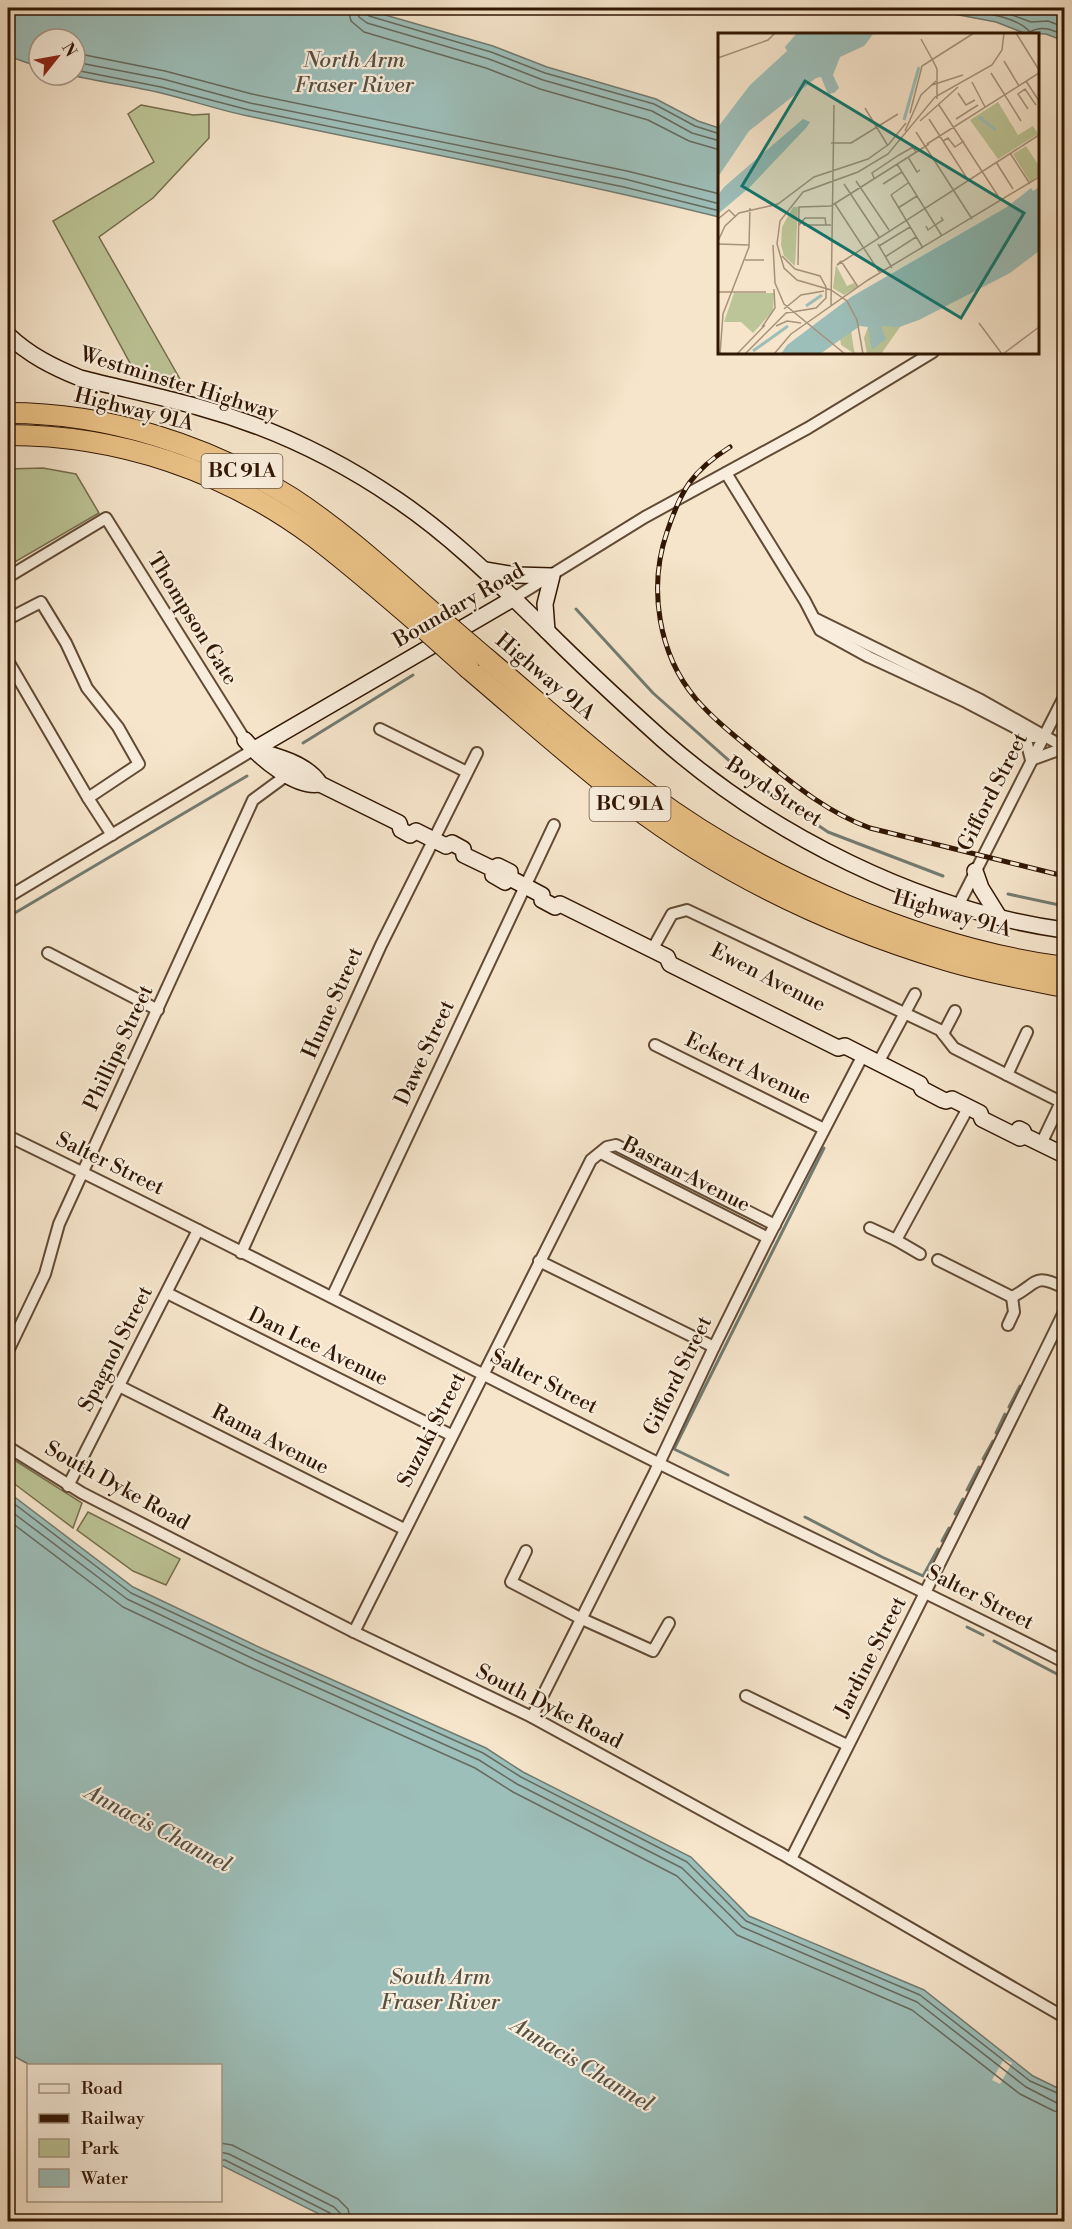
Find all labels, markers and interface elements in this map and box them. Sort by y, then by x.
north arrow [27,27,87,87]
inset map [718,33,1039,354]
text: N [57,39,81,61]
water label: North Arm Fraser River [294,47,414,99]
street label: Westminster Highway [76,341,282,427]
street label: Highway 91A [72,383,197,438]
road number: BC 91A [202,454,282,488]
street label: Thompson Gate [141,548,243,690]
street label: Boundary Road [388,558,529,654]
street label: Highway 91A [490,628,601,727]
street label: Gifford Street [952,728,1034,856]
street label: Boyd Street [720,751,827,833]
road number: BC 91A [590,787,670,821]
street label: Highway 91A [890,885,1015,943]
street label: Ewen Avenue [706,938,830,1018]
street label: Hume Street [297,943,369,1063]
street label: Phillips Street [79,980,160,1115]
street label: Dawe Street [389,996,461,1110]
street label: Eckert Avenue [681,1027,815,1111]
street label: Salter Street [52,1127,169,1202]
street label: Basran Avenue [617,1131,754,1218]
street label: Spagnol Street [73,1281,159,1416]
street label: Dan Lee Avenue [244,1302,392,1392]
street label: Gifford Street [638,1312,718,1440]
street label: Salter Street [486,1344,603,1420]
street label: Suzuki Street [392,1368,472,1492]
street label: Rama Avenue [207,1399,333,1481]
street label: South Dyke Road [40,1436,194,1537]
street label: Salter Street [922,1560,1039,1636]
street label: Jardine Street [829,1592,913,1723]
street label: South Dyke Road [471,1659,627,1755]
water label: Annacis Channel [79,1778,236,1879]
water label: South Arm Fraser River [380,1964,500,2016]
water label: Annacis Channel [504,2011,658,2118]
legend [27,2064,222,2202]
text: Road [81,2077,124,2100]
text: Railway [81,2107,145,2130]
text: Park [81,2137,120,2160]
text: Water [80,2167,129,2190]

